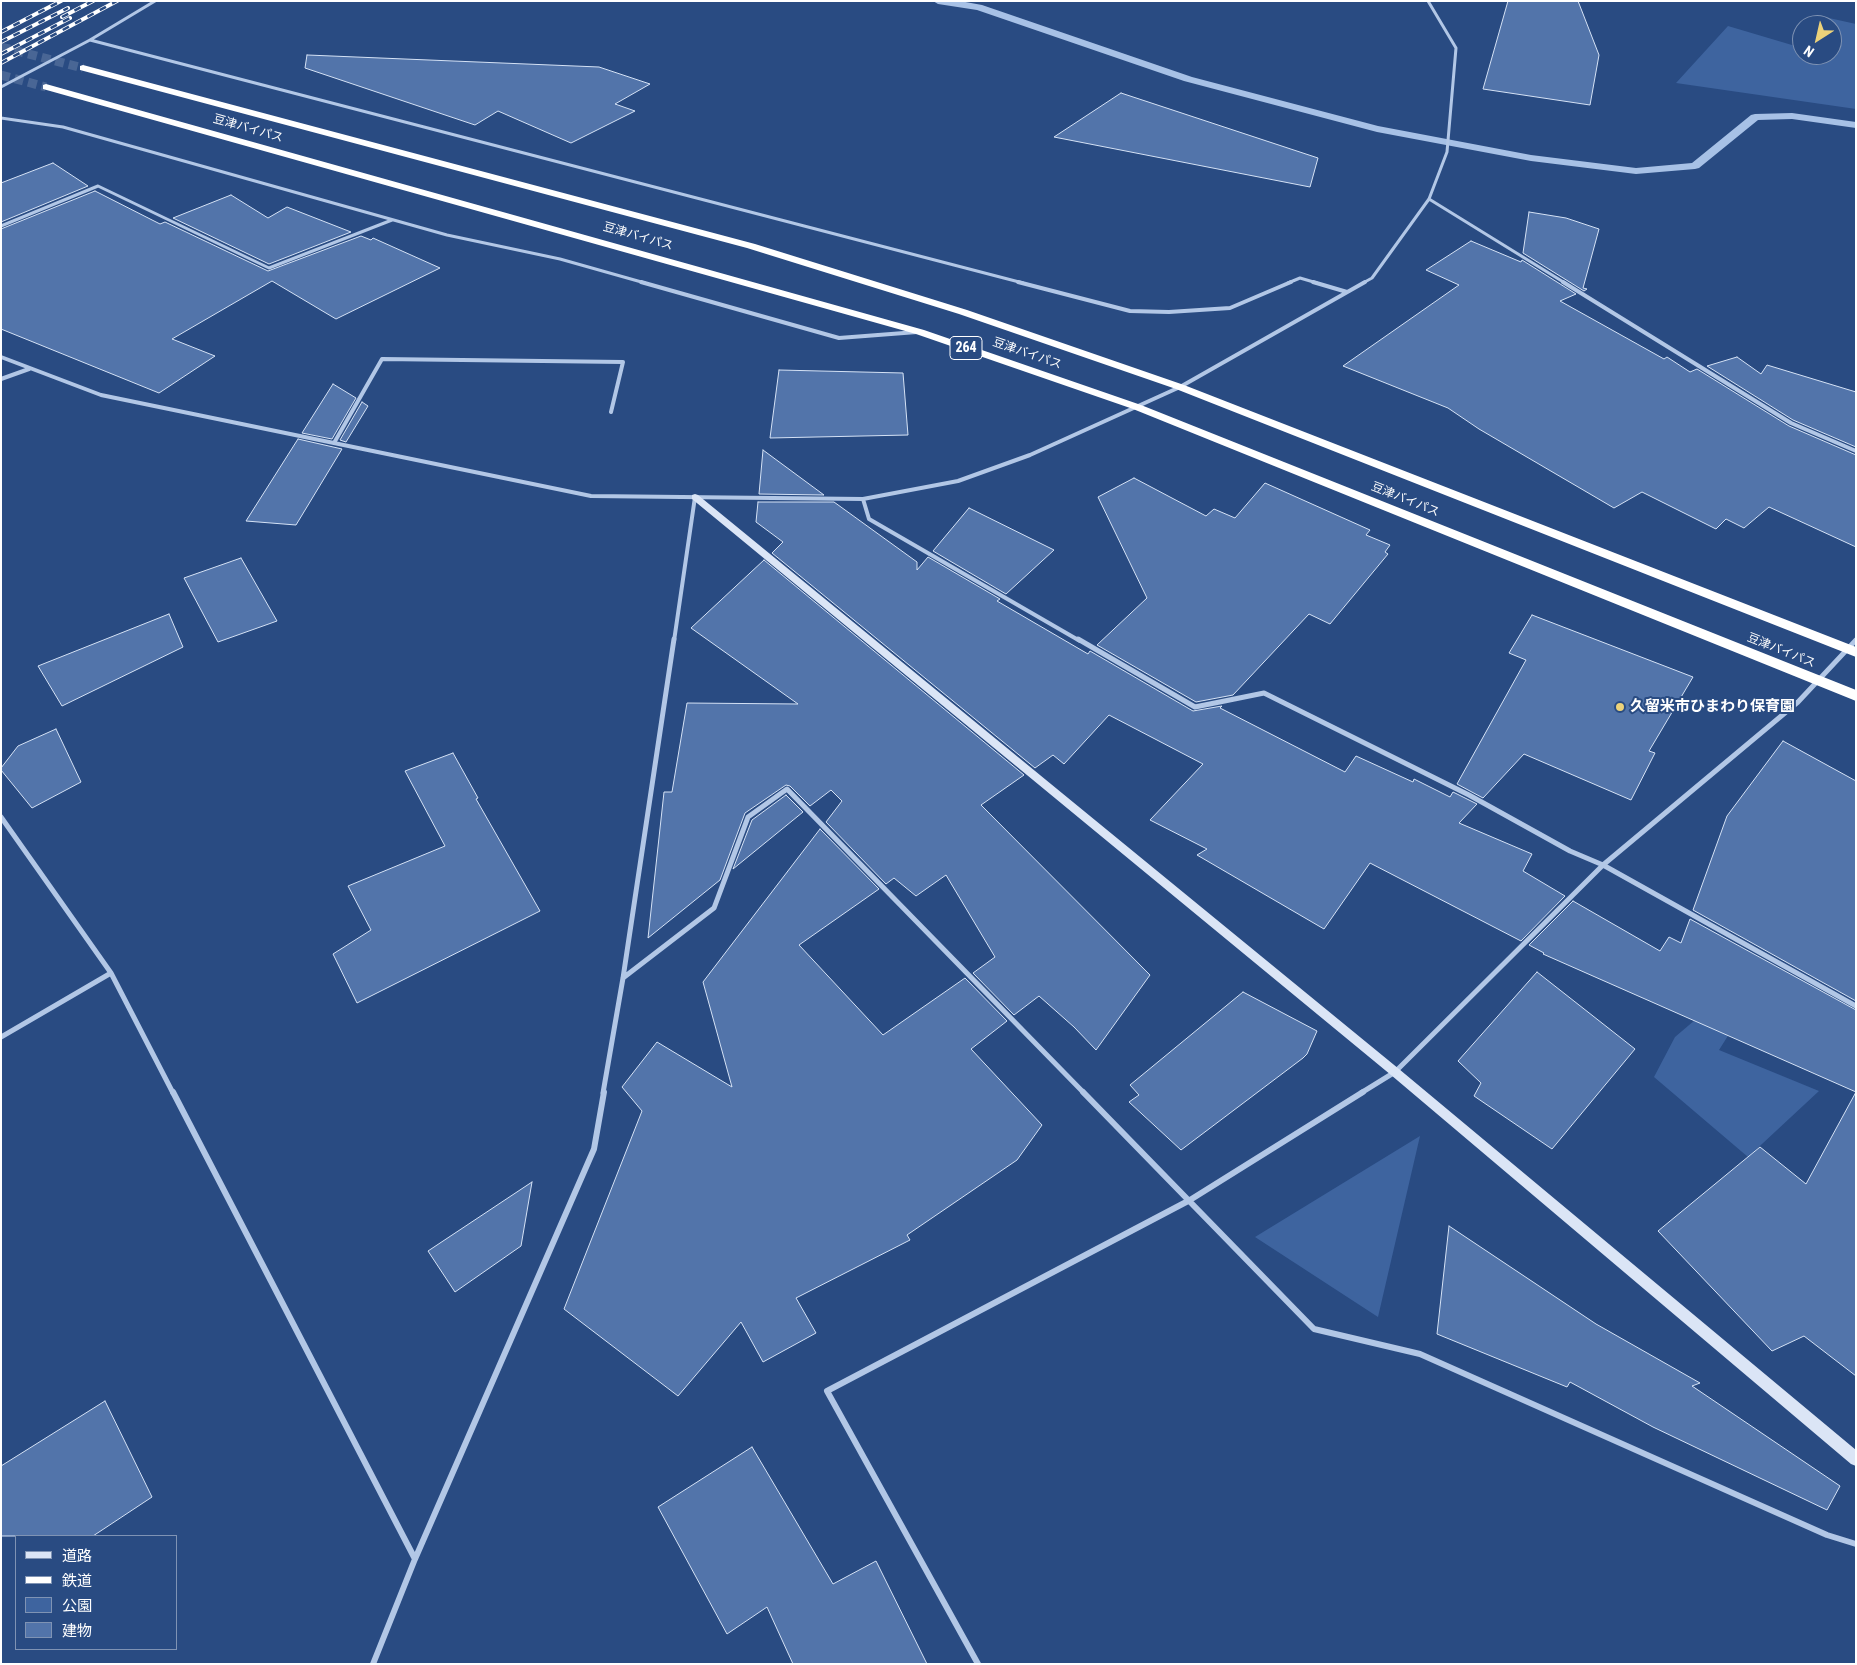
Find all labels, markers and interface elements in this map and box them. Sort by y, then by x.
north arrow [1792,15,1842,65]
text: N [1801,42,1817,60]
street label: 豆津バイパス [211,112,285,146]
street label: 豆津バイパス [601,220,675,254]
street label: 豆津バイパス [991,335,1063,373]
road number: 264 [950,336,982,359]
street label: 豆津バイパス [1369,480,1441,520]
street label: 豆津バイパス [1745,631,1817,671]
place label: 久留米市ひまわり保育園 [1630,698,1795,716]
marker: 久留米市ひまわり保育園 [1614,701,1626,713]
legend [15,1535,178,1650]
text: 道路 [62,1547,92,1565]
text: 鉄道 [62,1572,92,1590]
text: 公園 [62,1597,92,1615]
text: 建物 [62,1622,92,1640]

